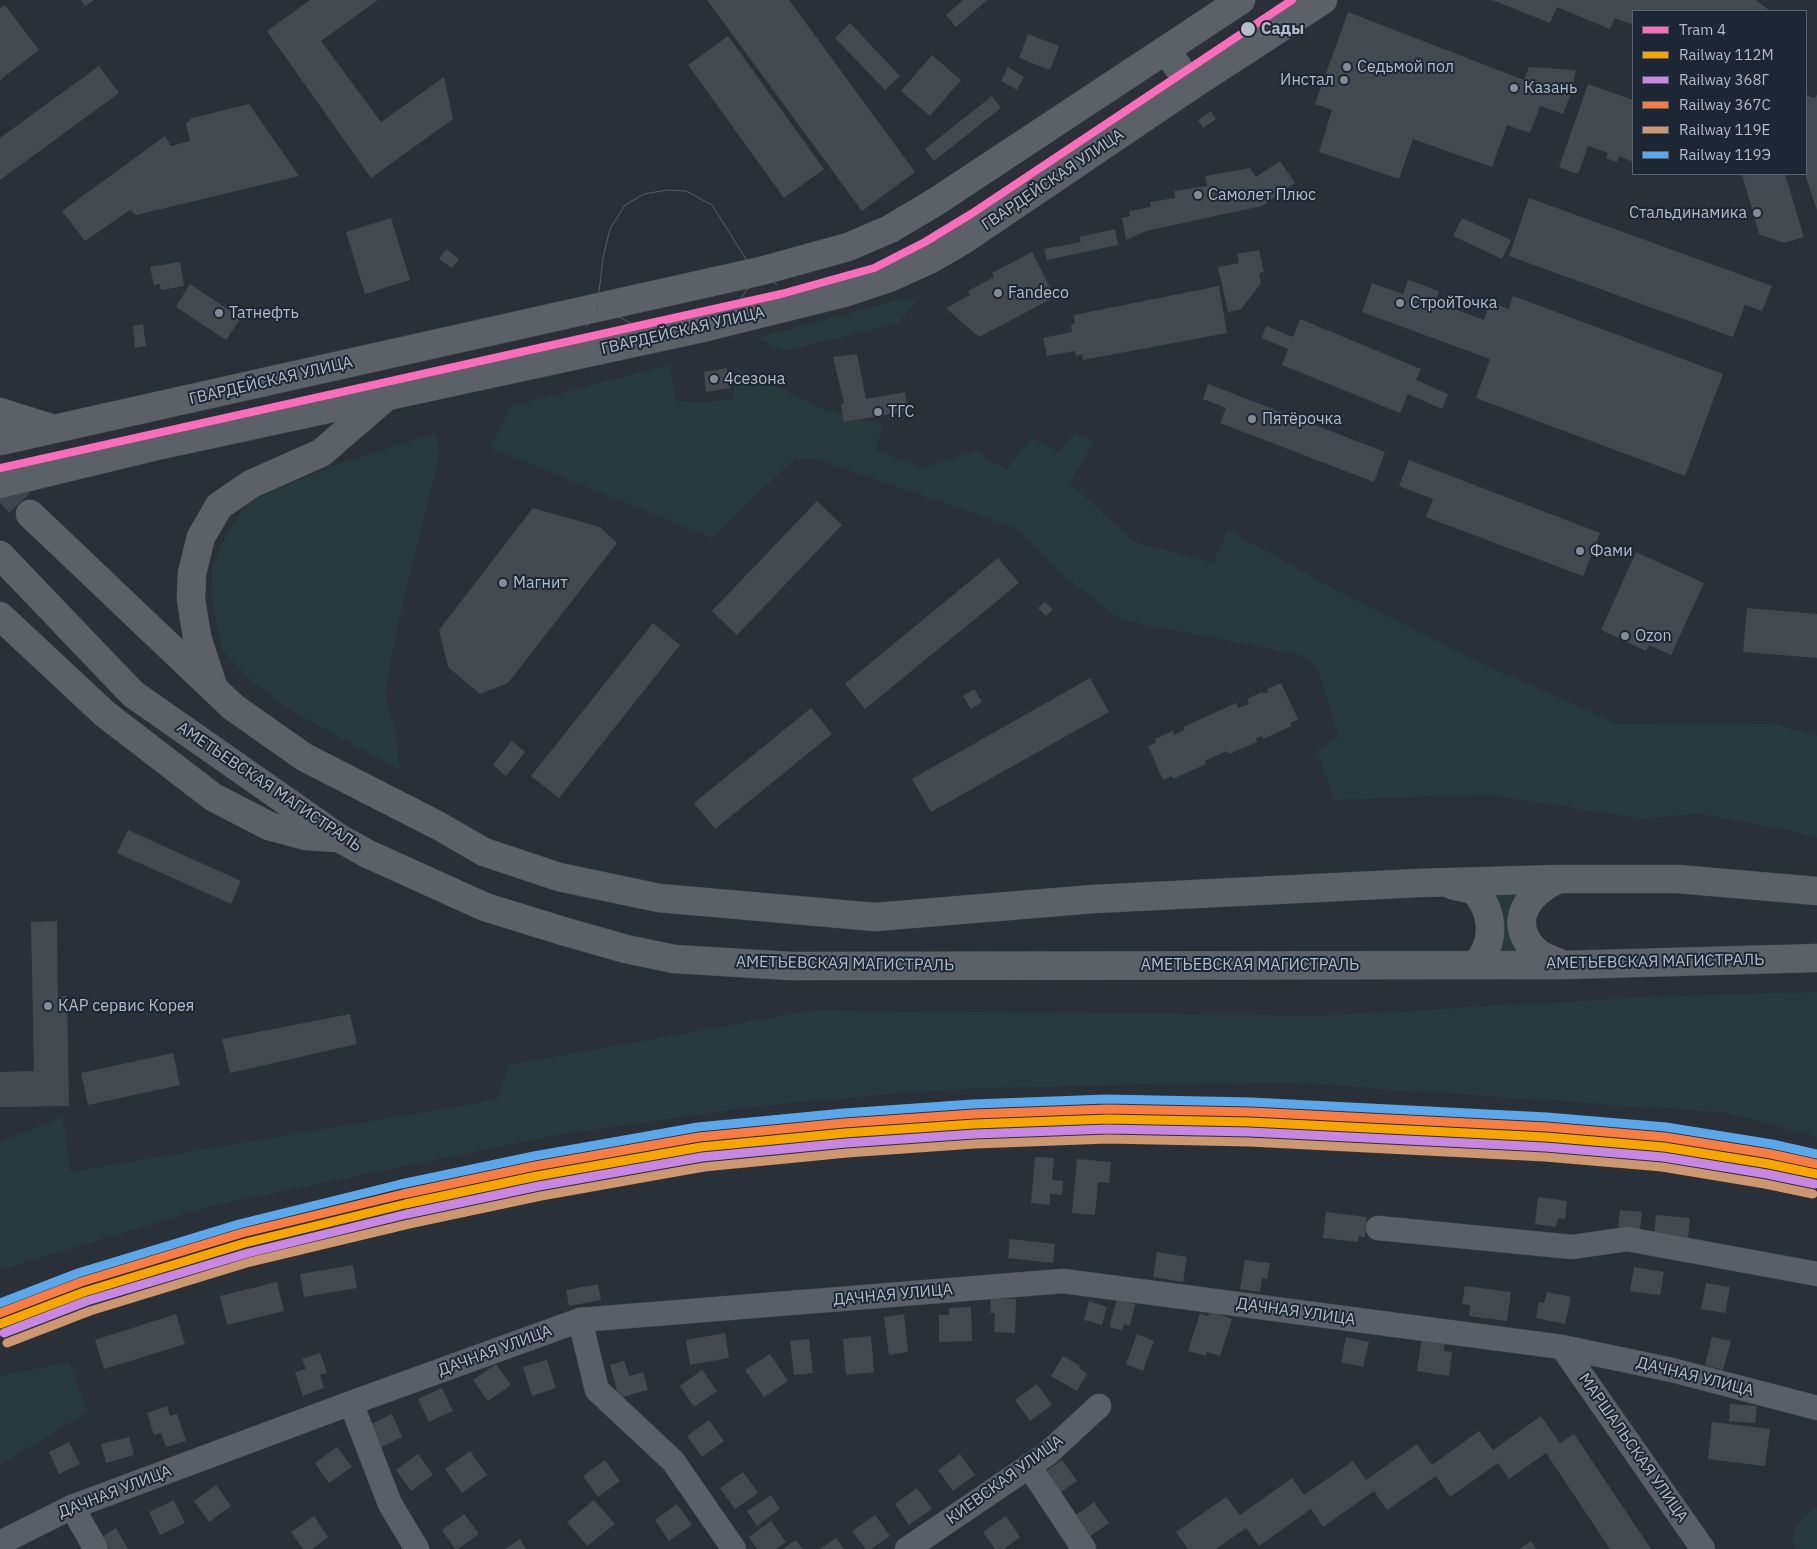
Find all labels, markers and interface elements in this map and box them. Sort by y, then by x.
legend [1632,10,1807,175]
place label: Сады [1261,19,1304,39]
marker: Сады [1239,20,1257,38]
text: Tram 4 [1679,20,1726,39]
text: Railway 112М [1679,45,1774,64]
place label: Седьмой пол [1357,57,1454,77]
marker: Седьмой пол [1341,61,1353,73]
place label: Инстал [1280,70,1334,90]
text: Railway 368Г [1679,70,1769,89]
marker: Инстал [1338,74,1350,86]
place label: Казань [1524,78,1577,98]
marker: Казань [1508,82,1520,94]
text: Railway 367С [1679,95,1771,114]
text: Railway 119Е [1679,120,1770,139]
street label: ГВАРДЕЙСКАЯ УЛИЦА [978,125,1128,235]
text: Railway 119Э [1679,145,1771,164]
place label: Самолет Плюс [1208,185,1316,205]
marker: Самолет Плюс [1192,189,1204,201]
place label: Стальдинамика [1629,203,1747,223]
marker: Стальдинамика [1751,207,1763,219]
place label: Fandeco [1008,283,1069,303]
marker: Fandeco [992,287,1004,299]
place label: СтройТочка [1410,293,1497,313]
marker: СтройТочка [1394,297,1406,309]
place label: Татнефть [229,303,299,323]
street label: ГВАРДЕЙСКАЯ УЛИЦА [599,303,767,359]
marker: Татнефть [213,307,225,319]
street label: ГВАРДЕЙСКАЯ УЛИЦА [187,353,355,409]
place label: 4сезона [724,369,785,389]
marker: 4сезона [708,373,720,385]
place label: ТГС [888,402,915,422]
marker: ТГС [872,406,884,418]
place label: Пятёрочка [1262,409,1342,429]
marker: Пятёрочка [1246,413,1258,425]
place label: Фами [1590,541,1633,561]
marker: Фами [1574,545,1586,557]
place label: Магнит [513,573,568,593]
marker: Магнит [497,577,509,589]
place label: Ozon [1635,626,1672,646]
marker: Ozon [1619,630,1631,642]
street label: АМЕТЬЕВСКАЯ МАГИСТРАЛЬ [173,718,365,856]
street label: АМЕТЬЕВСКАЯ МАГИСТРАЛЬ [1546,950,1764,974]
street label: АМЕТЬЕВСКАЯ МАГИСТРАЛЬ [736,952,954,976]
street label: АМЕТЬЕВСКАЯ МАГИСТРАЛЬ [1141,955,1359,975]
place label: КАР сервис Корея [58,996,194,1016]
marker: КАР сервис Корея [42,1000,54,1012]
street label: ДАЧНАЯ УЛИЦА [832,1280,954,1310]
street label: ДАЧНАЯ УЛИЦА [1235,1294,1357,1330]
street label: ДАЧНАЯ УЛИЦА [435,1321,555,1381]
street label: ДАЧНАЯ УЛИЦА [1634,1353,1756,1401]
street label: МАРШАЛЬСКАЯ УЛИЦА [1574,1370,1692,1526]
street label: КИЕВСКАЯ УЛИЦА [943,1431,1067,1529]
street label: ДАЧНАЯ УЛИЦА [56,1462,174,1522]

